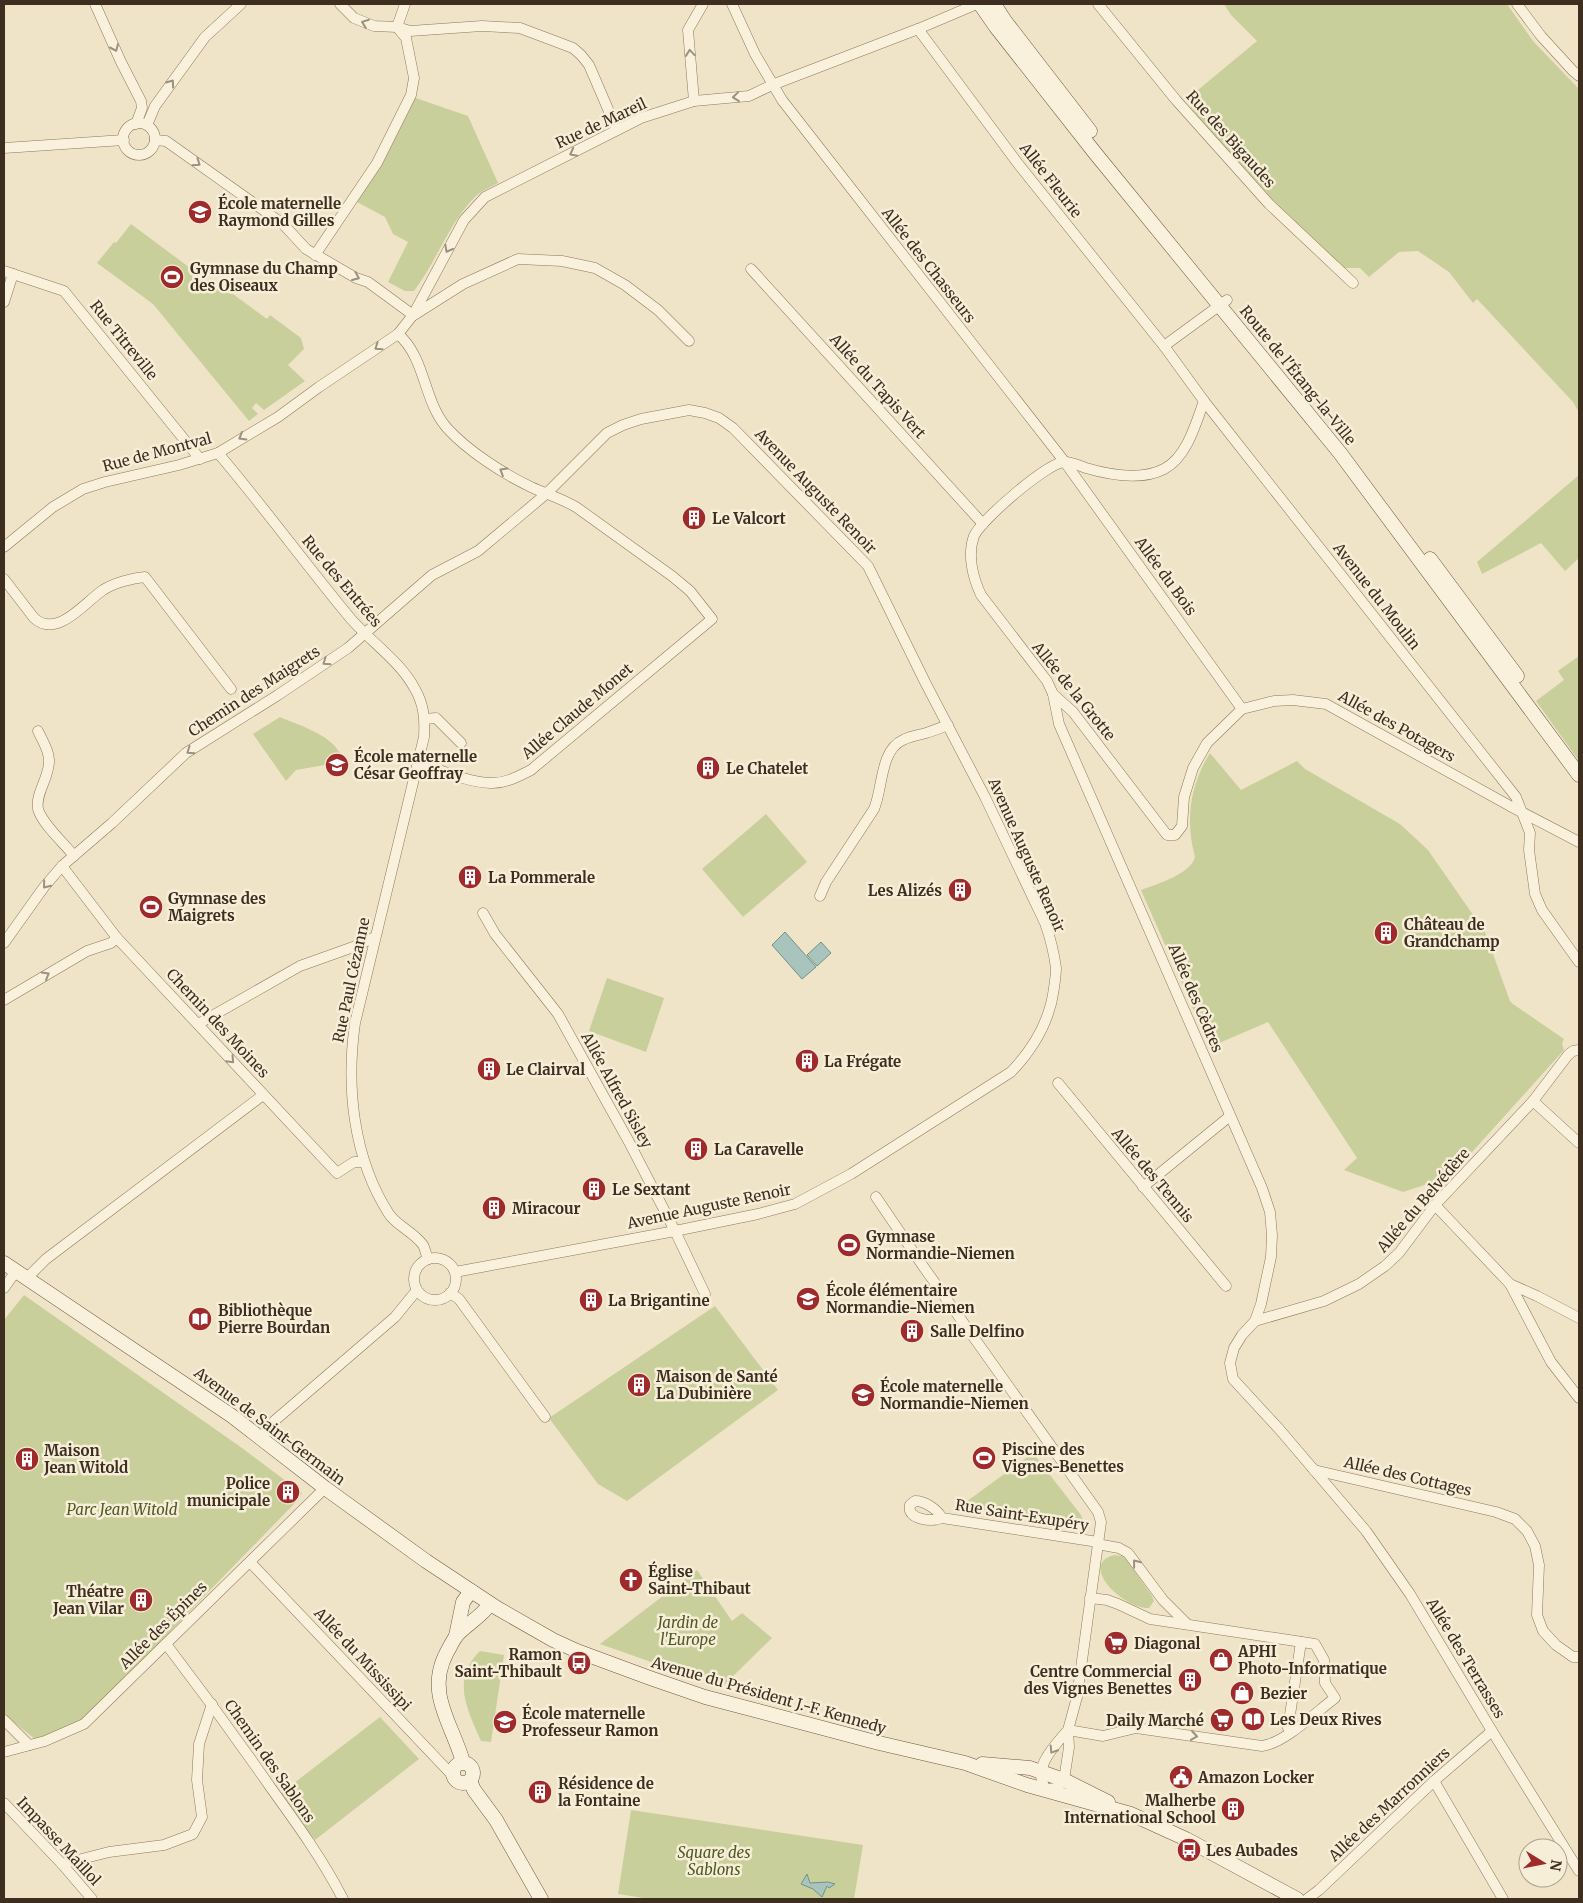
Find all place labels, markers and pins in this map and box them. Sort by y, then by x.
place label: École maternelle Raymond Gilles [218,193,341,230]
school or university icon: École maternelle Raymond Gilles [187,199,213,225]
place label: Gymnase du Champ des Oiseaux [190,259,338,295]
sports icon: Gymnase du Champ des Oiseaux [159,264,185,290]
building icon: Le Valcort [681,505,707,531]
place label: Le Valcort [712,509,786,528]
place label: École maternelle César Geoffray [354,746,477,783]
school or university icon: École maternelle César Geoffray [324,752,350,778]
building icon: Le Chatelet [695,755,721,781]
place label: Le Chatelet [726,759,808,778]
building icon: La Pommerale [457,864,483,890]
place label: La Pommerale [488,868,595,887]
building icon: Les Alizés [947,877,973,903]
place label: Les Alizés [868,881,942,900]
place label: Gymnase des Maigrets [168,889,266,925]
sports icon: Gymnase des Maigrets [138,894,164,920]
place label: Château de Grandchamp [1404,915,1500,951]
building icon: Château de Grandchamp [1373,920,1399,946]
building icon: La Frégate [794,1048,820,1074]
place label: La Frégate [824,1052,901,1071]
building icon: Le Clairval [476,1056,502,1082]
place label: Le Clairval [506,1060,585,1079]
building icon: La Caravelle [683,1136,709,1162]
place label: La Caravelle [714,1140,804,1159]
building icon: Le Sextant [581,1176,607,1202]
place label: Le Sextant [612,1180,691,1199]
building icon: Miracour [481,1195,507,1221]
place label: Miracour [512,1199,581,1218]
place label: Gymnase Normandie-Niemen [866,1227,1015,1263]
sports icon: Gymnase Normandie-Niemen [836,1232,862,1258]
place label: École élémentaire Normandie-Niemen [826,1280,975,1317]
school or university icon: École élémentaire Normandie-Niemen [795,1286,821,1312]
building icon: La Brigantine [578,1287,604,1313]
place label: La Brigantine [608,1291,710,1310]
place label: Bibliothèque Pierre Bourdan [218,1301,330,1337]
library icon: Bibliothèque Pierre Bourdan [187,1306,213,1332]
building icon: Salle Delfino [899,1318,925,1344]
place label: Salle Delfino [930,1322,1024,1341]
place label: Maison de Santé La Dubinière [656,1367,778,1403]
building icon: Maison de Santé La Dubinière [626,1372,652,1398]
place label: École maternelle Normandie-Niemen [880,1376,1029,1413]
school or university icon: École maternelle Normandie-Niemen [850,1382,876,1408]
place label: Piscine des Vignes-Benettes [1001,1440,1124,1476]
place label: Maison Jean Witold [43,1441,128,1477]
sports icon: Piscine des Vignes-Benettes [971,1445,997,1471]
building icon: Maison Jean Witold [14,1446,40,1472]
place label: Police municipale [187,1474,270,1510]
building icon: Police municipale [275,1479,301,1505]
place label: Église Saint-Thibaut [648,1561,751,1598]
church icon: Église Saint-Thibaut [618,1567,644,1593]
place label: Théatre Jean Vilar [52,1582,124,1618]
building icon: Théatre Jean Vilar [128,1587,154,1613]
supermarket icon: Diagonal [1103,1630,1129,1656]
place label: Diagonal [1134,1634,1201,1653]
place label: APHI Photo-Informatique [1237,1642,1387,1678]
place label: Ramon Saint-Thibault [454,1645,562,1681]
shop icon: APHI Photo-Informatique [1208,1647,1234,1673]
bus stop icon: Ramon Saint-Thibault [566,1650,592,1676]
place label: Centre Commercial des Vignes Benettes [1024,1662,1172,1698]
building icon: Centre Commercial des Vignes Benettes [1177,1667,1203,1693]
shop icon: Bezier [1229,1680,1255,1706]
place label: Bezier [1260,1684,1307,1703]
place label: École maternelle Professeur Ramon [522,1703,658,1740]
library icon: Les Deux Rives [1240,1706,1266,1732]
supermarket icon: Daily Marché [1209,1707,1235,1733]
school or university icon: École maternelle Professeur Ramon [492,1709,518,1735]
place label: Les Deux Rives [1270,1710,1382,1729]
place label: Daily Marché [1106,1711,1204,1730]
public building icon: Amazon Locker [1168,1764,1194,1790]
place label: Amazon Locker [1197,1768,1314,1787]
place label: Résidence de la Fontaine [558,1774,654,1810]
building icon: Résidence de la Fontaine [527,1779,553,1805]
place label: Malherbe International School [1064,1791,1216,1827]
building icon: Malherbe International School [1220,1796,1246,1822]
bus stop icon: Les Aubades [1176,1837,1202,1863]
place label: Les Aubades [1206,1841,1298,1860]

